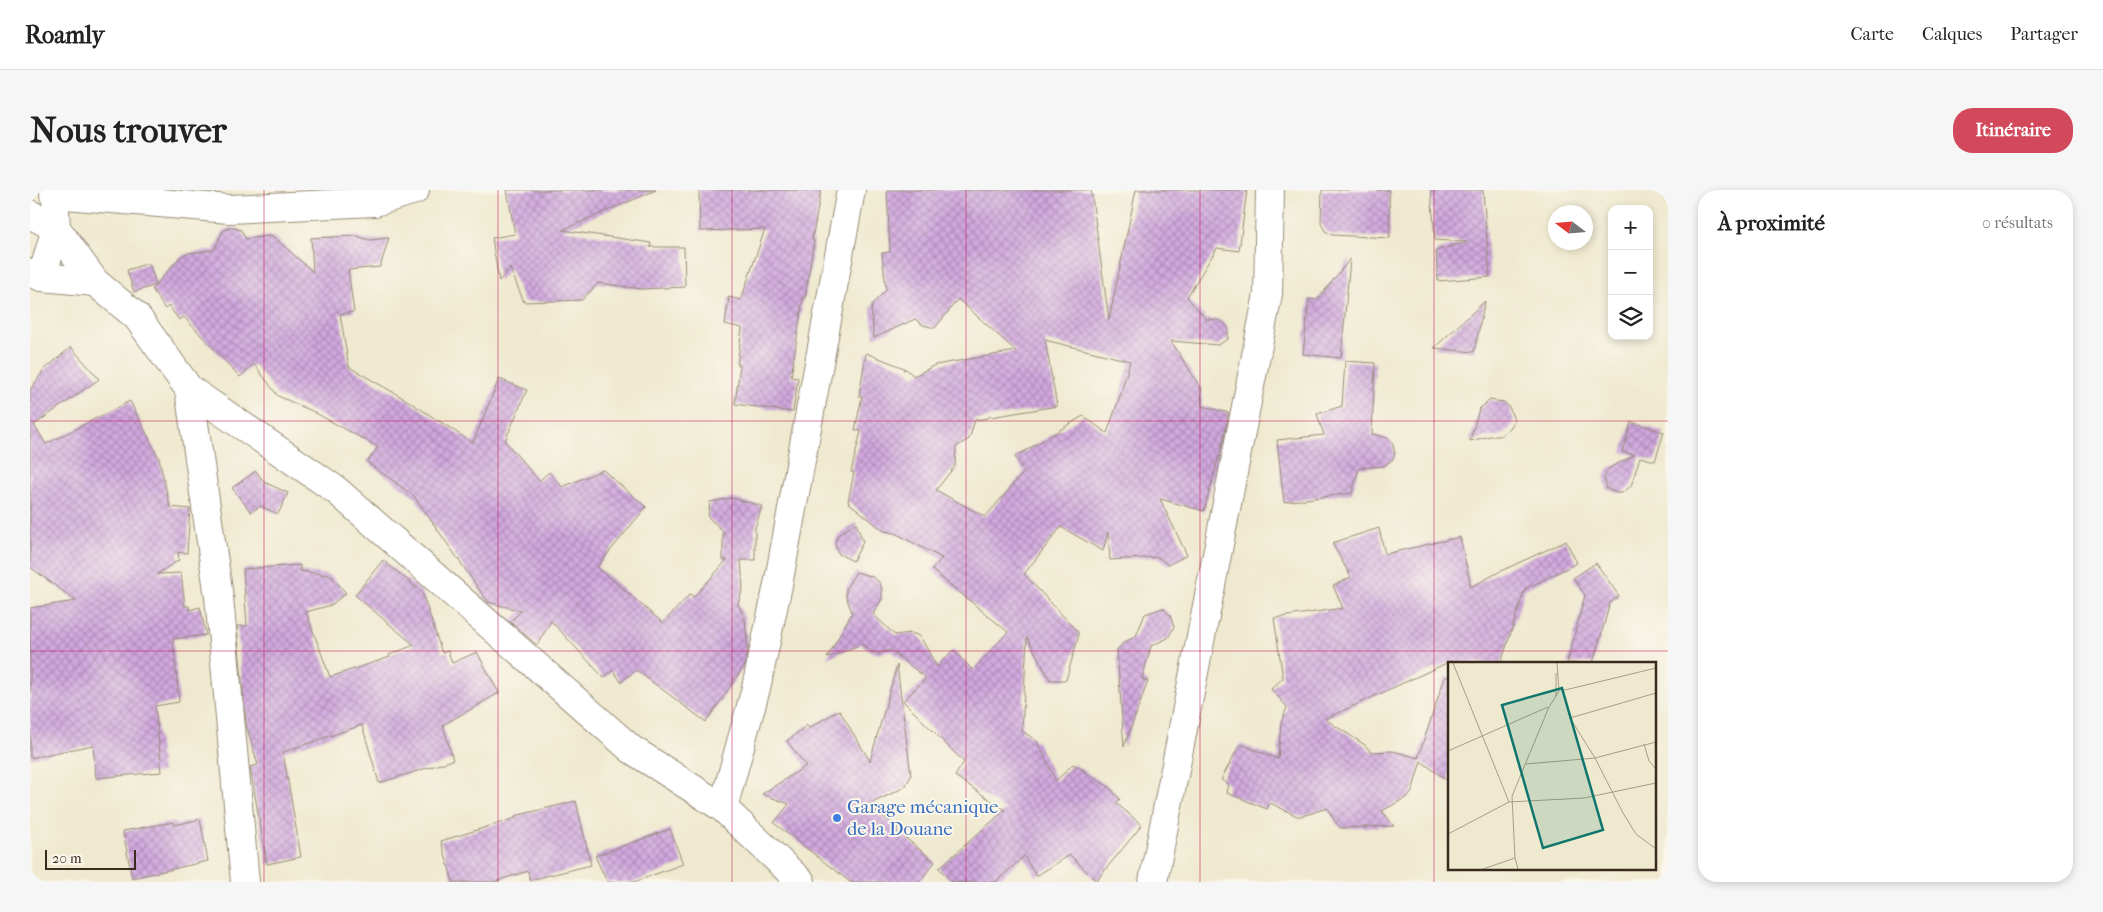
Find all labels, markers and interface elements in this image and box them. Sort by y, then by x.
text: Roamly [25,21,104,49]
text: Carte [1851,24,1894,45]
text: Calques [1922,24,1982,45]
text: Partager [2010,24,2078,45]
button: Itinéraire [1953,108,2073,153]
text: Nous trouver [30,110,227,151]
north arrow [1548,205,1593,250]
map controls [1608,205,1653,340]
button: + [1608,205,1653,250]
text: À proximité [1718,211,1825,235]
text: 0 résultats [1982,213,2053,232]
button: − [1608,250,1653,295]
button: layers [1608,295,1653,340]
inset map [1448,662,1656,870]
place label: Garage mécanique de la Douane [847,796,998,840]
marker: Garage mécanique de la Douane [831,812,843,824]
scale bar [45,847,136,870]
text: 20 m [52,850,82,867]

